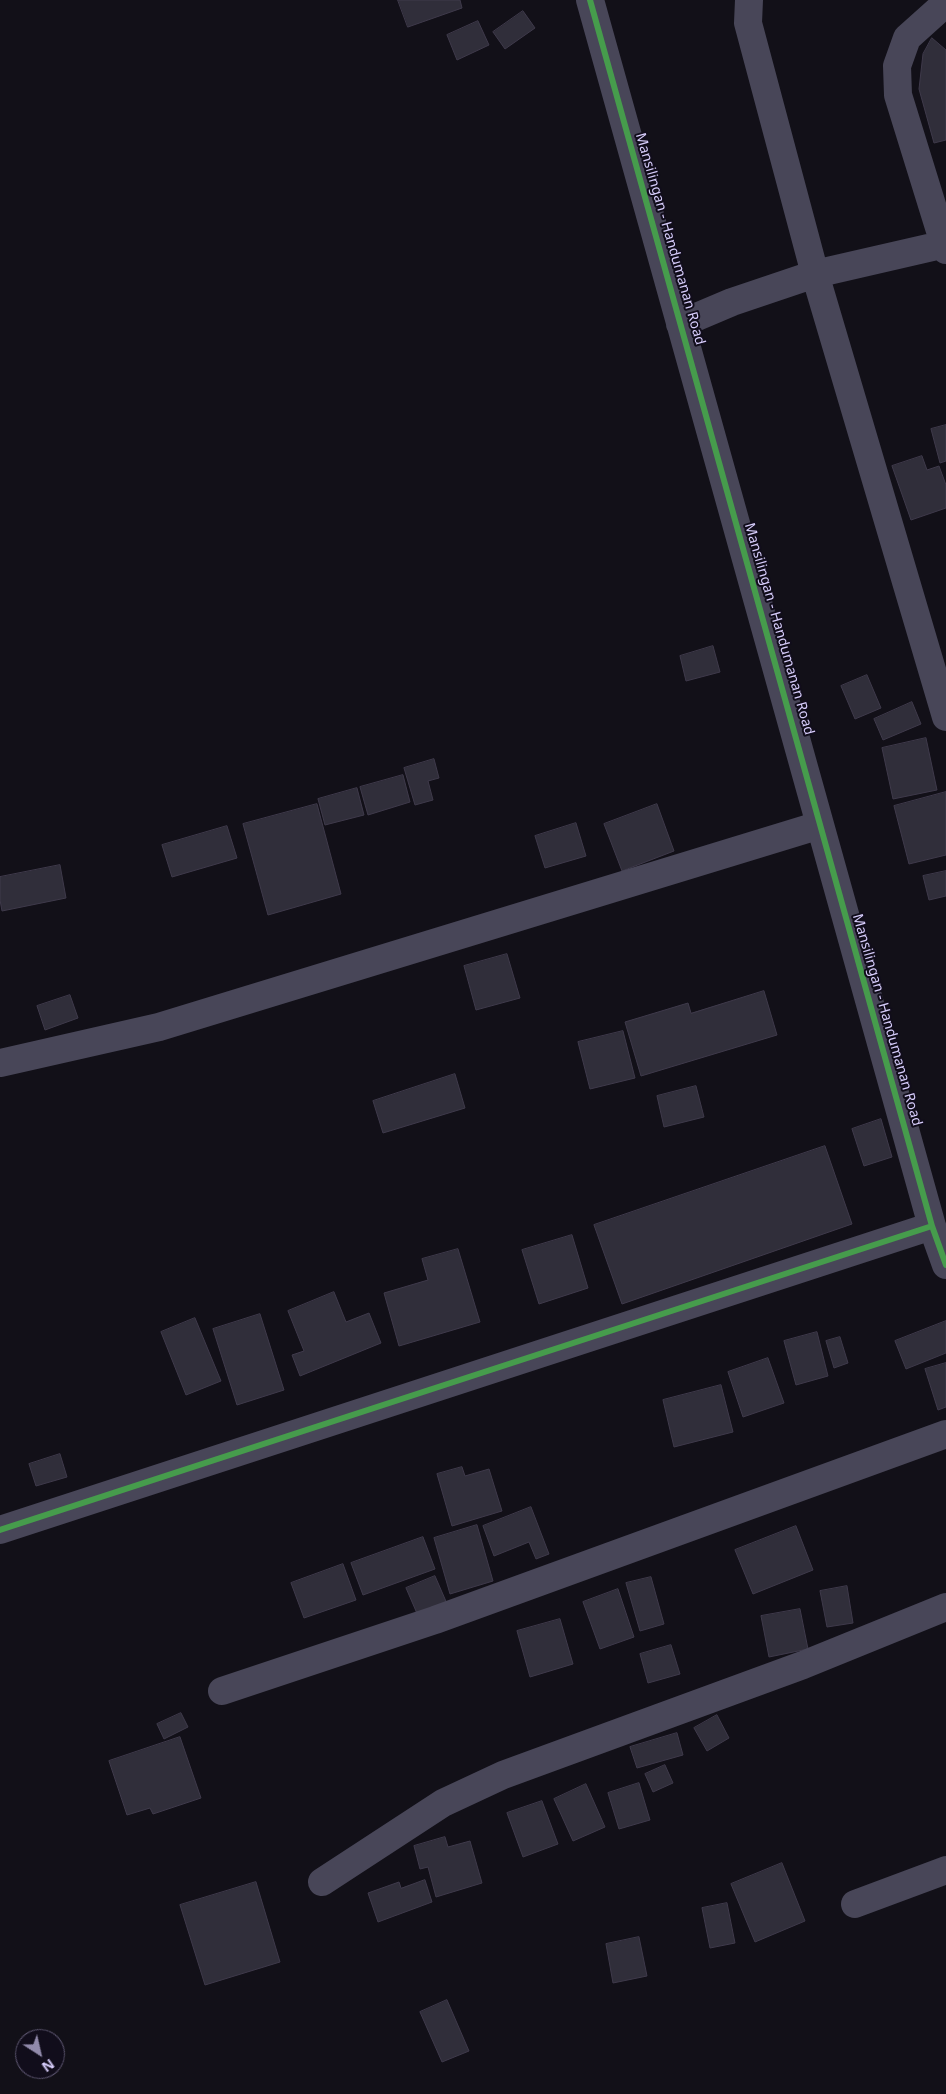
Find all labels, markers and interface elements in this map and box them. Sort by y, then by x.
street label: Mansilingan - Handumanan Road [632,131,708,347]
street label: Mansilingan - Handumanan Road [741,521,817,737]
street label: Mansilingan - Handumanan Road [849,912,925,1128]
north arrow [15,2029,65,2079]
text: N [38,2055,58,2077]

